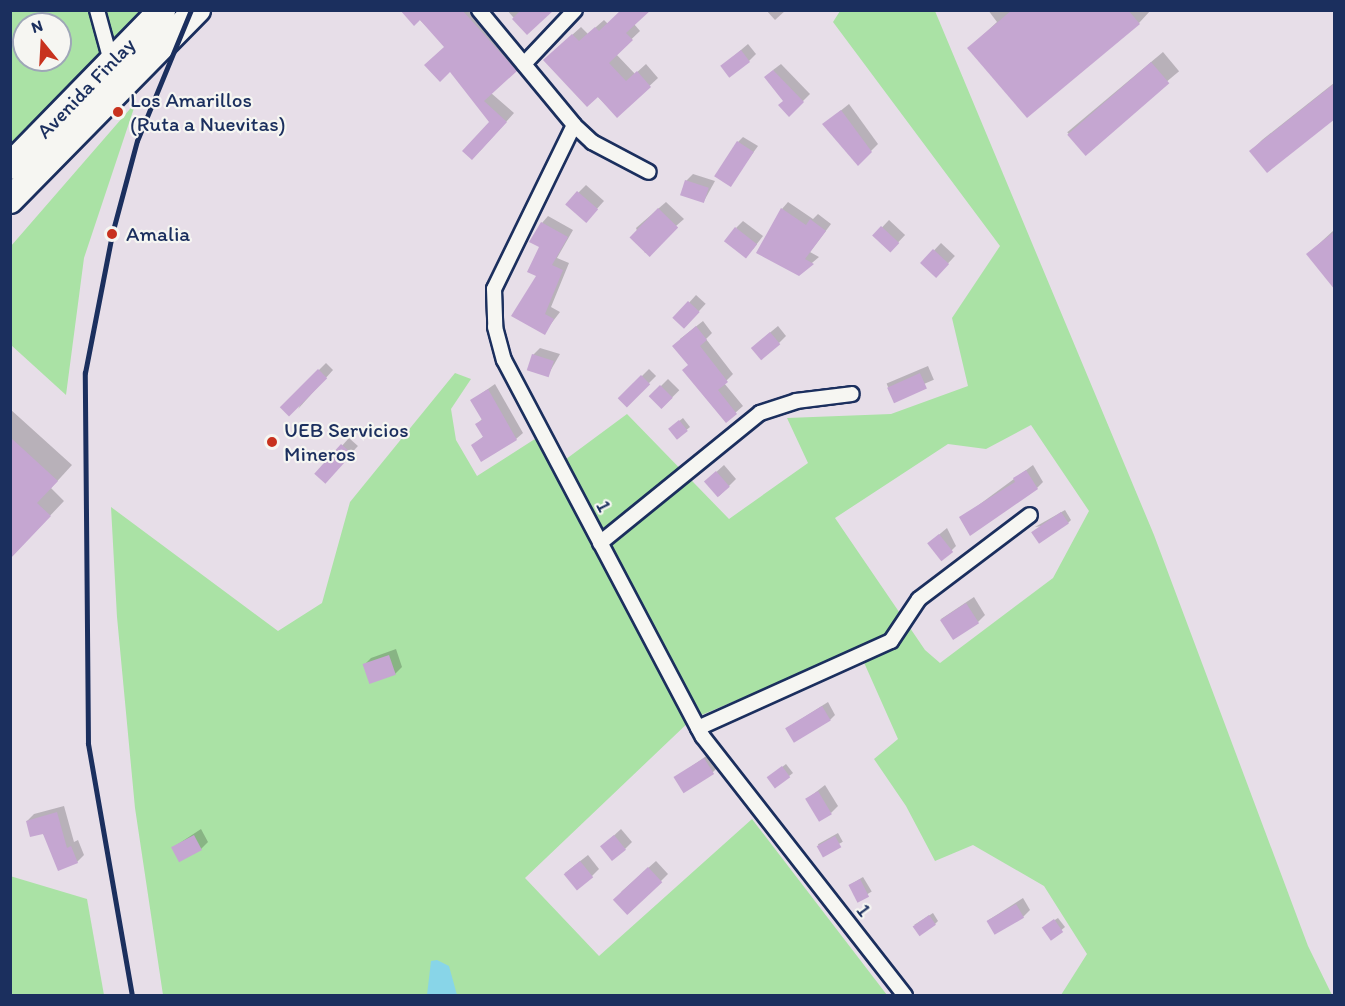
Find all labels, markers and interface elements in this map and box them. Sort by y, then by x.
north arrow [12,12,72,72]
text: N [29,16,45,37]
street label: Avenida Finlay [32,32,140,144]
place label: Los Amarillos (Ruta a Nuevitas) [130,87,286,137]
marker: Los Amarillos (Ruta a Nuevitas) [111,105,125,119]
place label: Amalia [126,221,190,247]
marker: Amalia [103,225,121,243]
place label: UEB Servicios Mineros [284,417,409,467]
marker: UEB Servicios Mineros [265,435,279,449]
street label: 1 [591,496,617,516]
street label: 1 [851,898,877,922]

